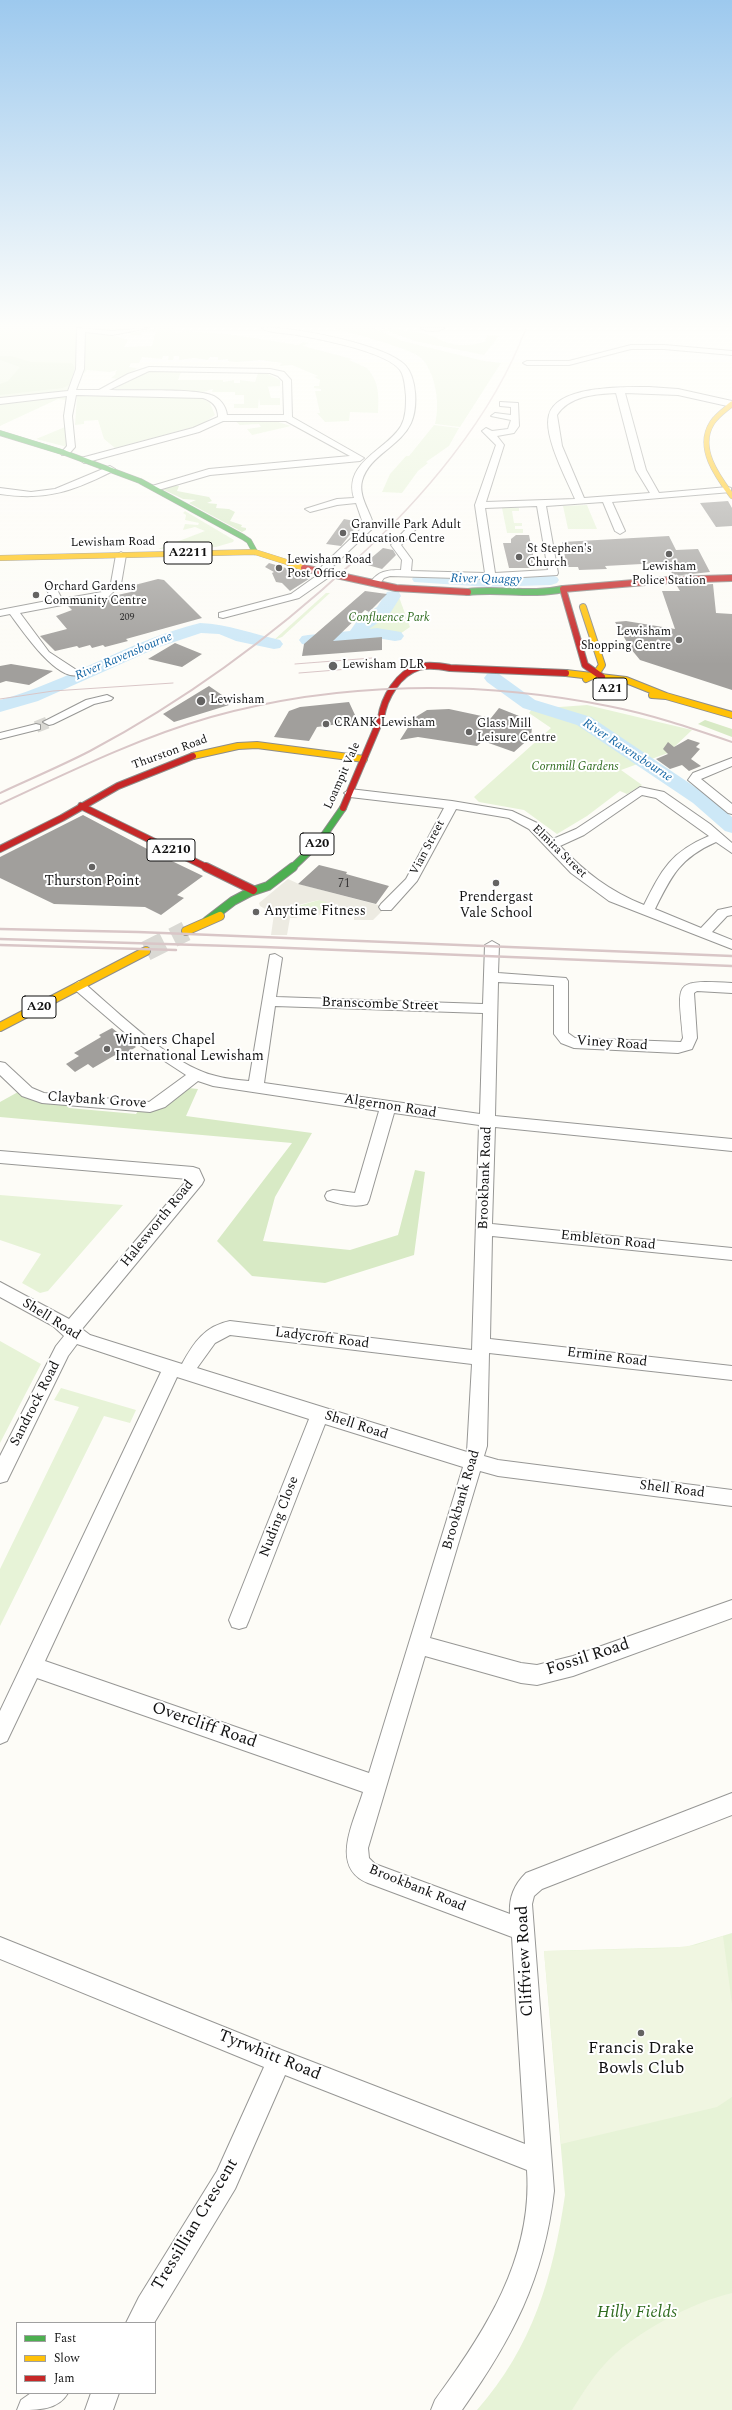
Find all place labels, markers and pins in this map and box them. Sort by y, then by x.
place label: Granville Park Adult Education Centre [351,519,461,547]
marker: Granville Park Adult Education Centre [338,528,348,538]
place label: St Stephen's Church [527,543,592,571]
marker: Lewisham Police Station [664,549,674,559]
marker: St Stephen's Church [514,552,524,562]
place label: Lewisham Road Post Office [287,554,372,582]
place label: Lewisham Police Station [632,561,706,589]
marker: Lewisham Road Post Office [274,563,284,573]
place label: Orchard Gardens Community Centre [44,581,147,609]
marker: Orchard Gardens Community Centre [31,590,41,600]
place label: Lewisham Shopping Centre [581,626,671,654]
marker: Lewisham Shopping Centre [674,635,684,645]
place label: Lewisham DLR [342,659,424,673]
marker: Lewisham DLR [327,660,339,672]
place label: Lewisham [210,694,264,708]
marker: Lewisham [195,695,207,707]
place label: CRANK Lewisham [334,717,435,731]
place label: Glass Mill Leisure Centre [477,718,556,746]
marker: CRANK Lewisham [321,719,331,729]
marker: Glass Mill Leisure Centre [464,727,474,737]
marker: Thurston Point [87,862,97,872]
place label: Thurston Point [45,874,139,890]
marker: Prendergast Vale School [491,878,501,888]
place label: Prendergast Vale School [459,890,533,922]
place label: Anytime Fitness [264,904,366,920]
marker: Anytime Fitness [251,907,261,917]
place label: Winners Chapel International Lewisham [115,1033,264,1066]
marker: Winners Chapel International Lewisham [102,1044,112,1054]
marker: Francis Drake Bowls Club [636,2028,646,2038]
place label: Francis Drake Bowls Club [588,2040,694,2080]

